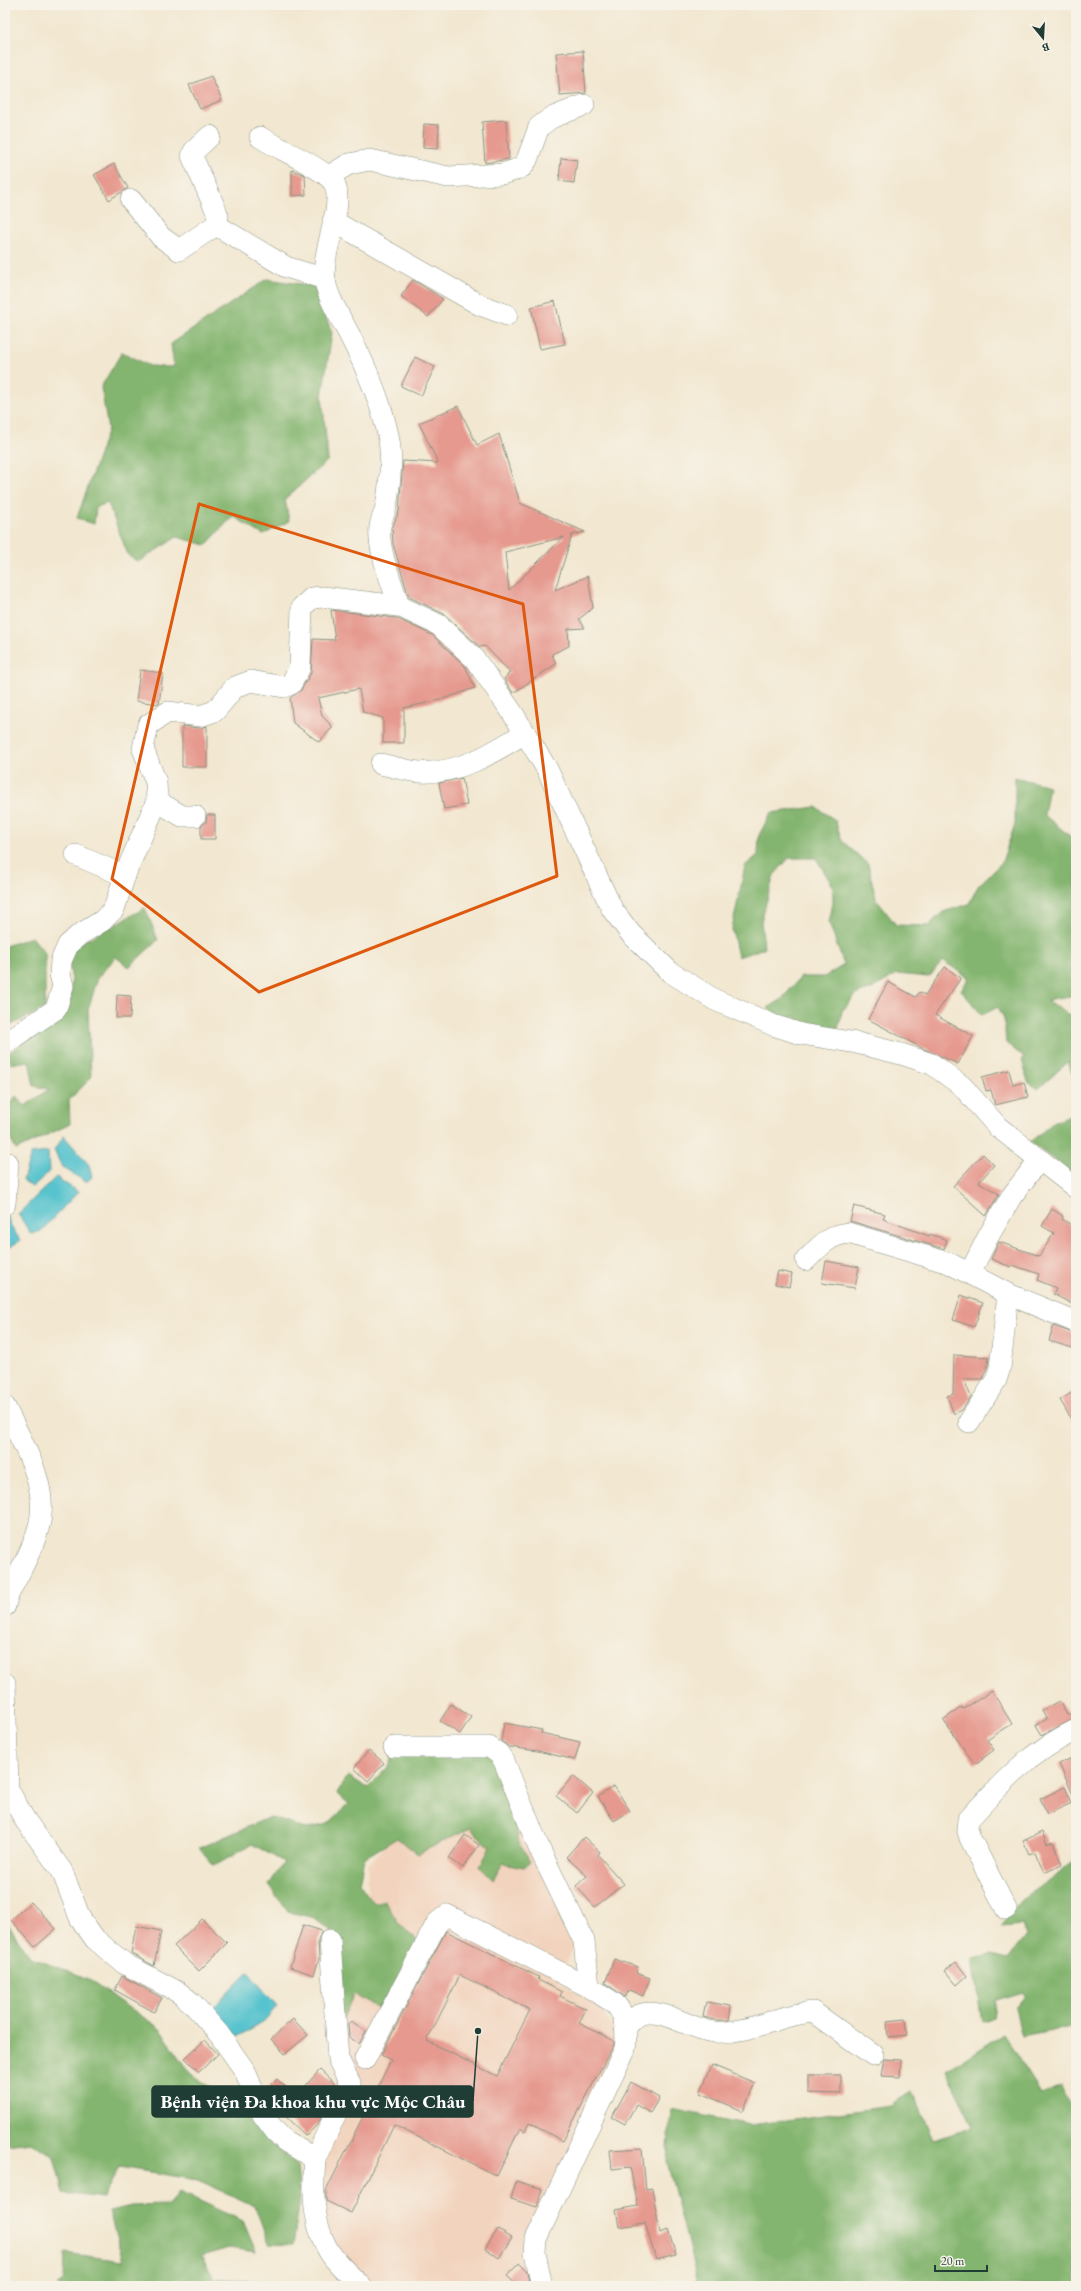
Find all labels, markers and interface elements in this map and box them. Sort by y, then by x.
north arrow [1023,18,1063,58]
text: B [1041,40,1052,55]
callout: Bệnh viện Đa khoa khu vực Mộc Châu [152,2086,473,2117]
text: Bệnh viện Đa khoa khu vực Mộc Châu [161,2089,466,2114]
scale bar [935,2247,987,2273]
text: 20 m [941,2253,965,2269]

